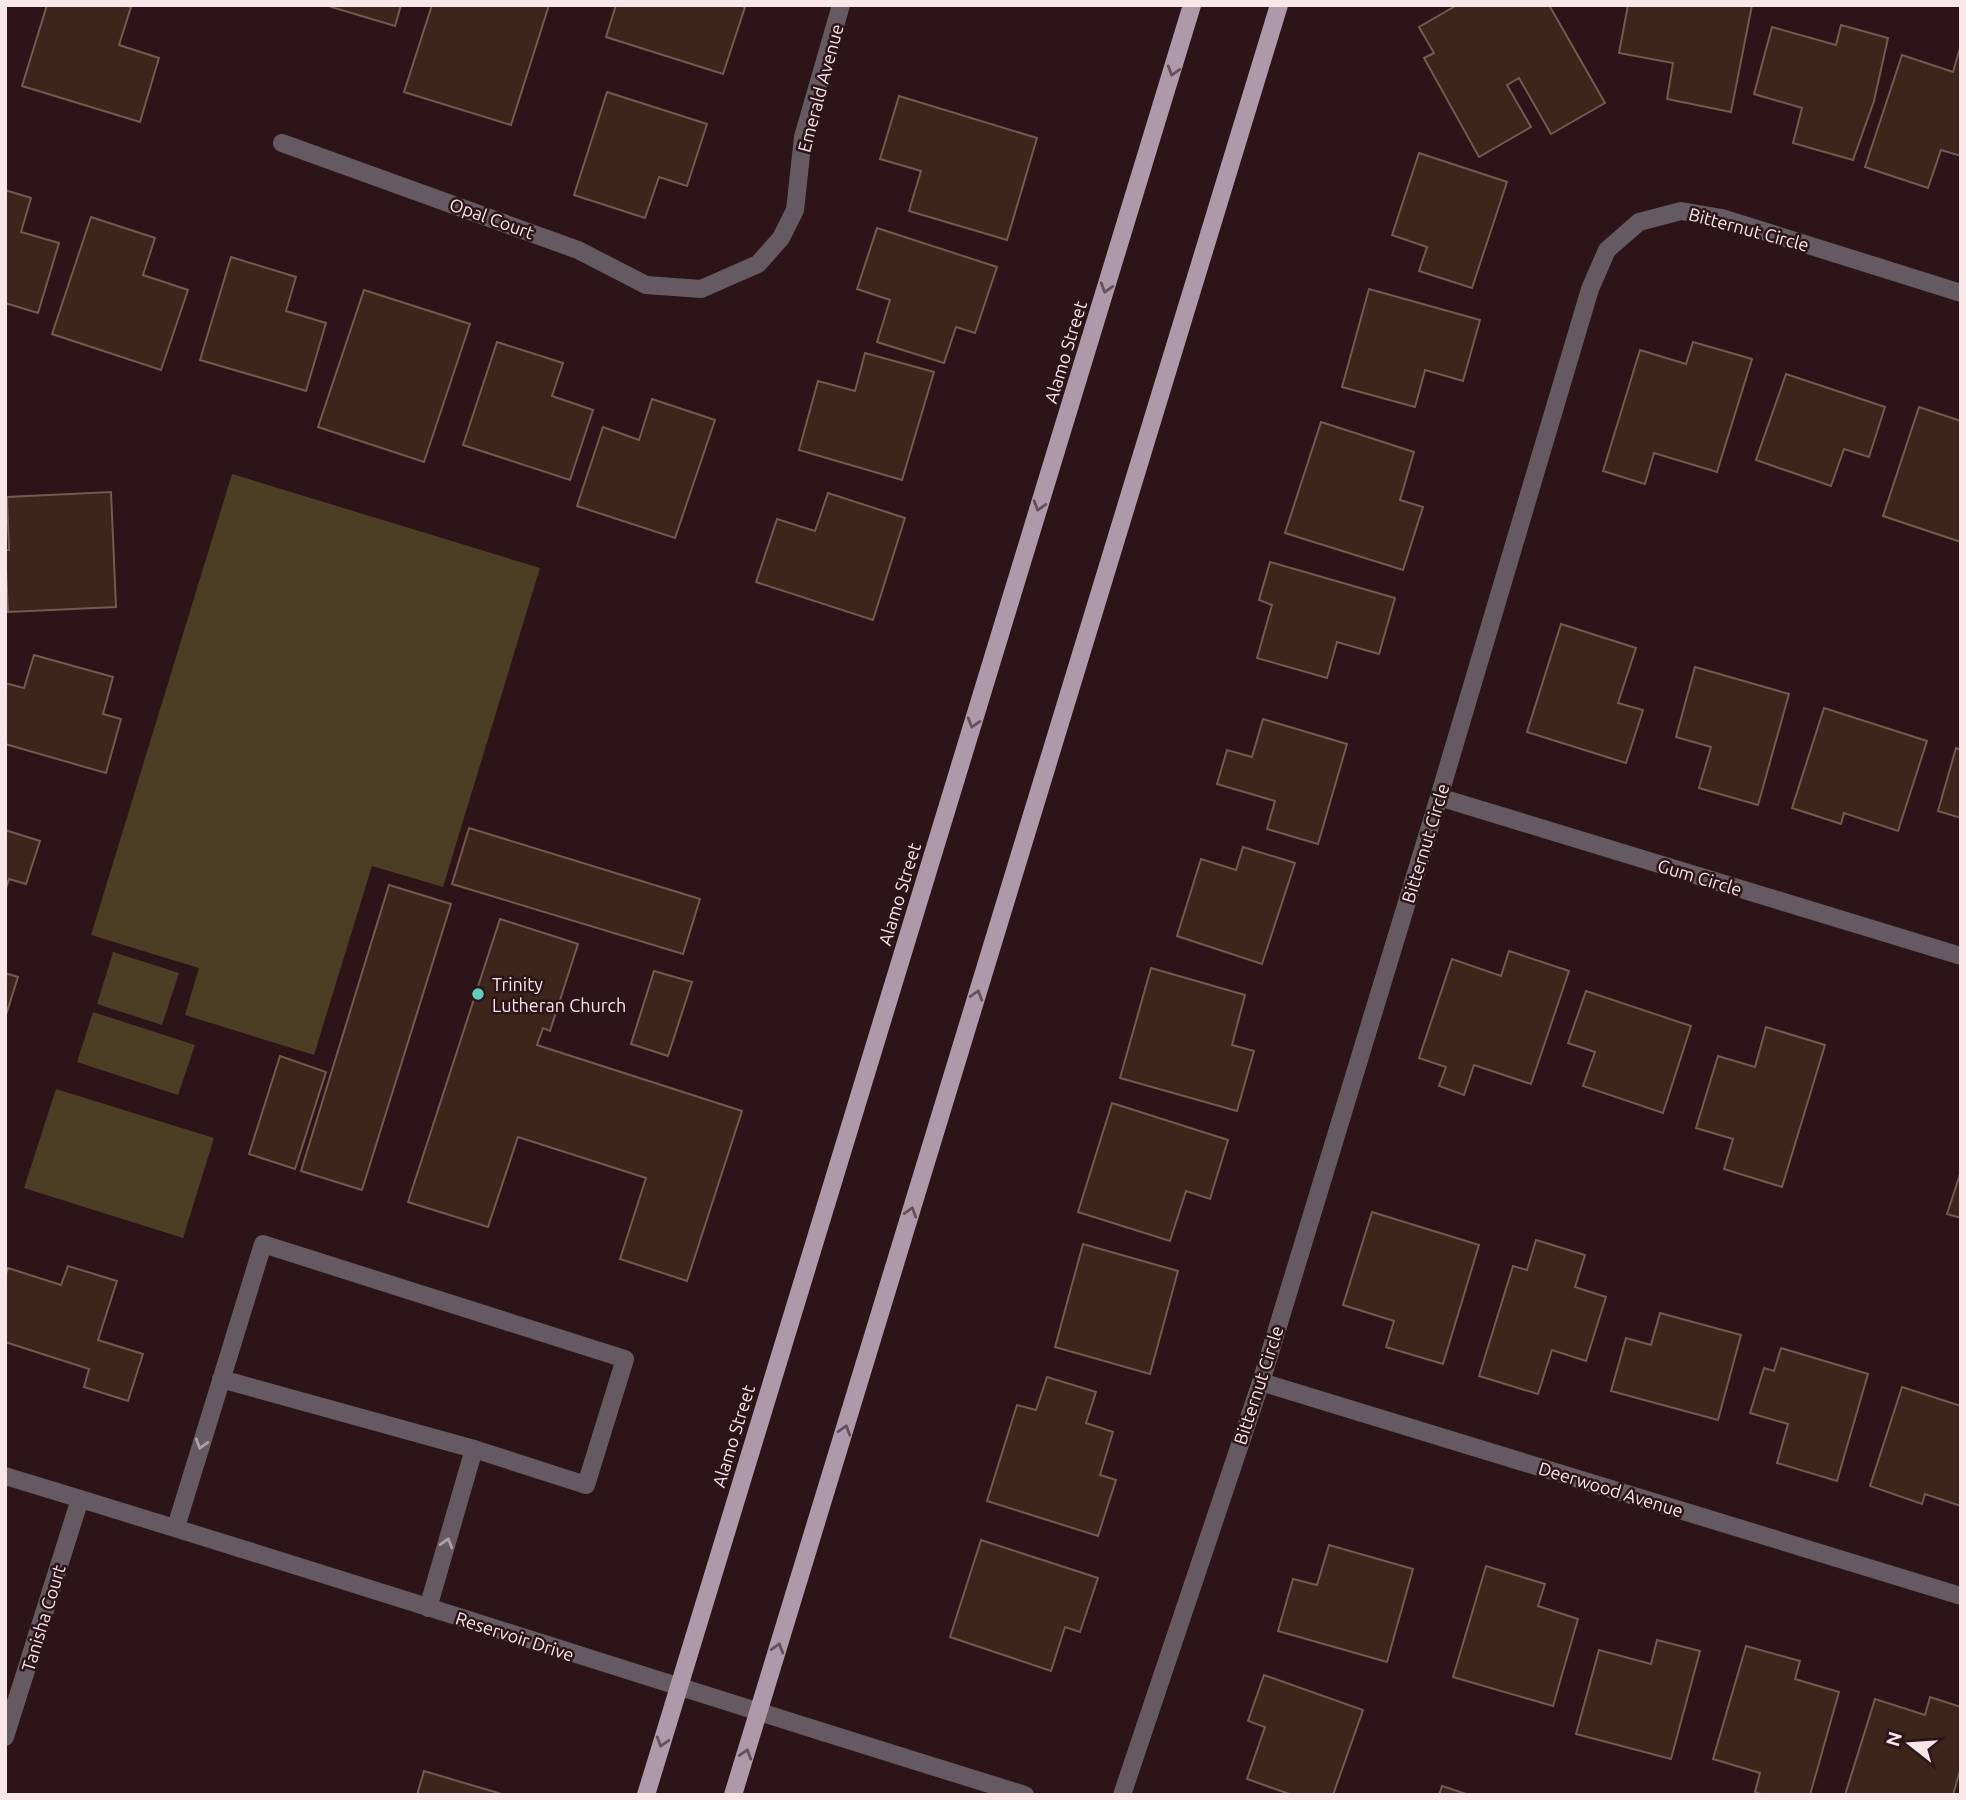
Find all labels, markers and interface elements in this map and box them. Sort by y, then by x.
street label: Emerald Avenue [793,22,847,154]
one-way arrow [1166,64,1181,76]
street label: Opal Court [447,194,537,242]
street label: Bitternut Circle [1687,203,1811,255]
one-way arrow [1100,281,1114,294]
street label: Alamo Street [1040,298,1090,406]
one-way arrow [1033,499,1048,511]
one-way arrow [967,716,981,729]
street label: Bitternut Circle [1397,781,1453,905]
street label: Alamo Street [874,840,924,948]
street label: Gum Circle [1655,855,1745,899]
place label: Trinity Lutheran Church [492,974,626,1015]
marker: Trinity Lutheran Church [470,986,486,1002]
one-way arrow [969,989,984,1001]
one-way arrow [903,1207,917,1219]
street label: Bitternut Circle [1229,1323,1287,1447]
street label: Alamo Street [708,1382,758,1490]
one-way arrow [836,1424,851,1436]
one-way arrow [195,1438,210,1450]
street label: Deerwood Avenue [1536,1457,1686,1521]
one-way arrow [439,1537,454,1549]
street label: Tanisha Court [17,1562,69,1674]
street label: Reservoir Drive [453,1607,577,1665]
one-way arrow [770,1642,785,1654]
north arrow [1875,1709,1945,1779]
text: N [1881,1729,1906,1749]
one-way arrow [656,1735,671,1747]
one-way arrow [738,1748,752,1760]

